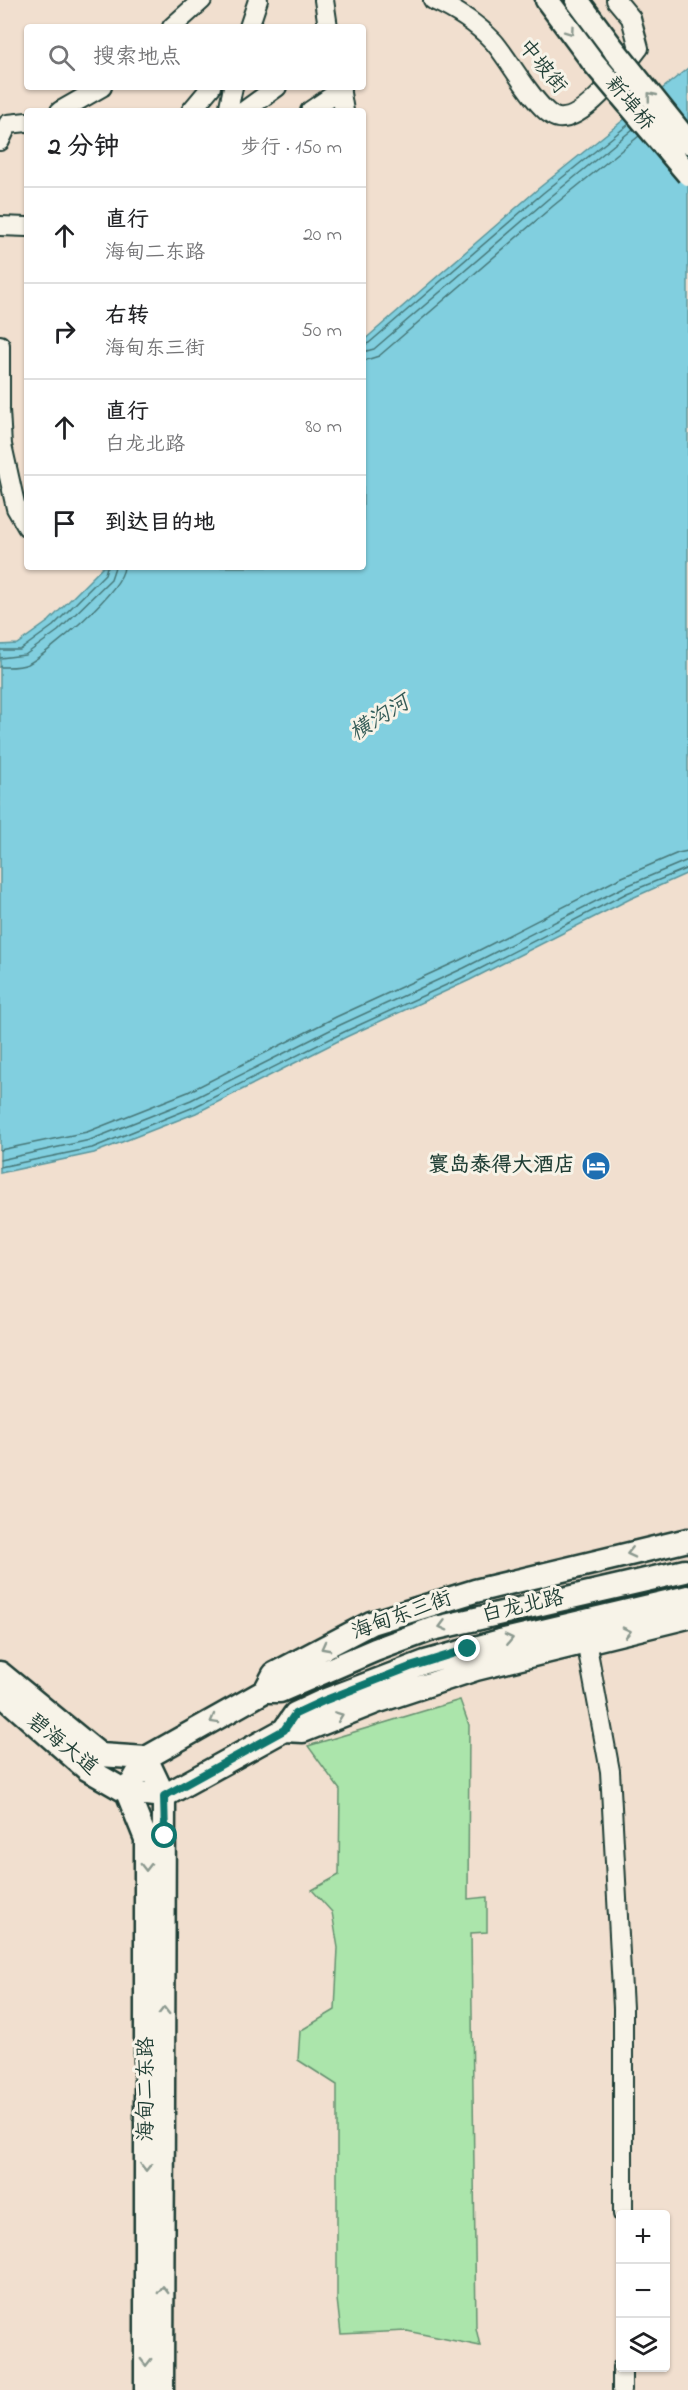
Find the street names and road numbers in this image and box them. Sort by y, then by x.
street label: 中坡街 [511,33,573,101]
street label: 新埠桥 [597,70,661,138]
street label: 白龙北路 [479,1583,567,1631]
street label: 海甸东三街 [348,1584,456,1648]
street label: 碧海大道 [20,1707,104,1783]
street label: 海甸二东路 [132,2037,162,2142]

